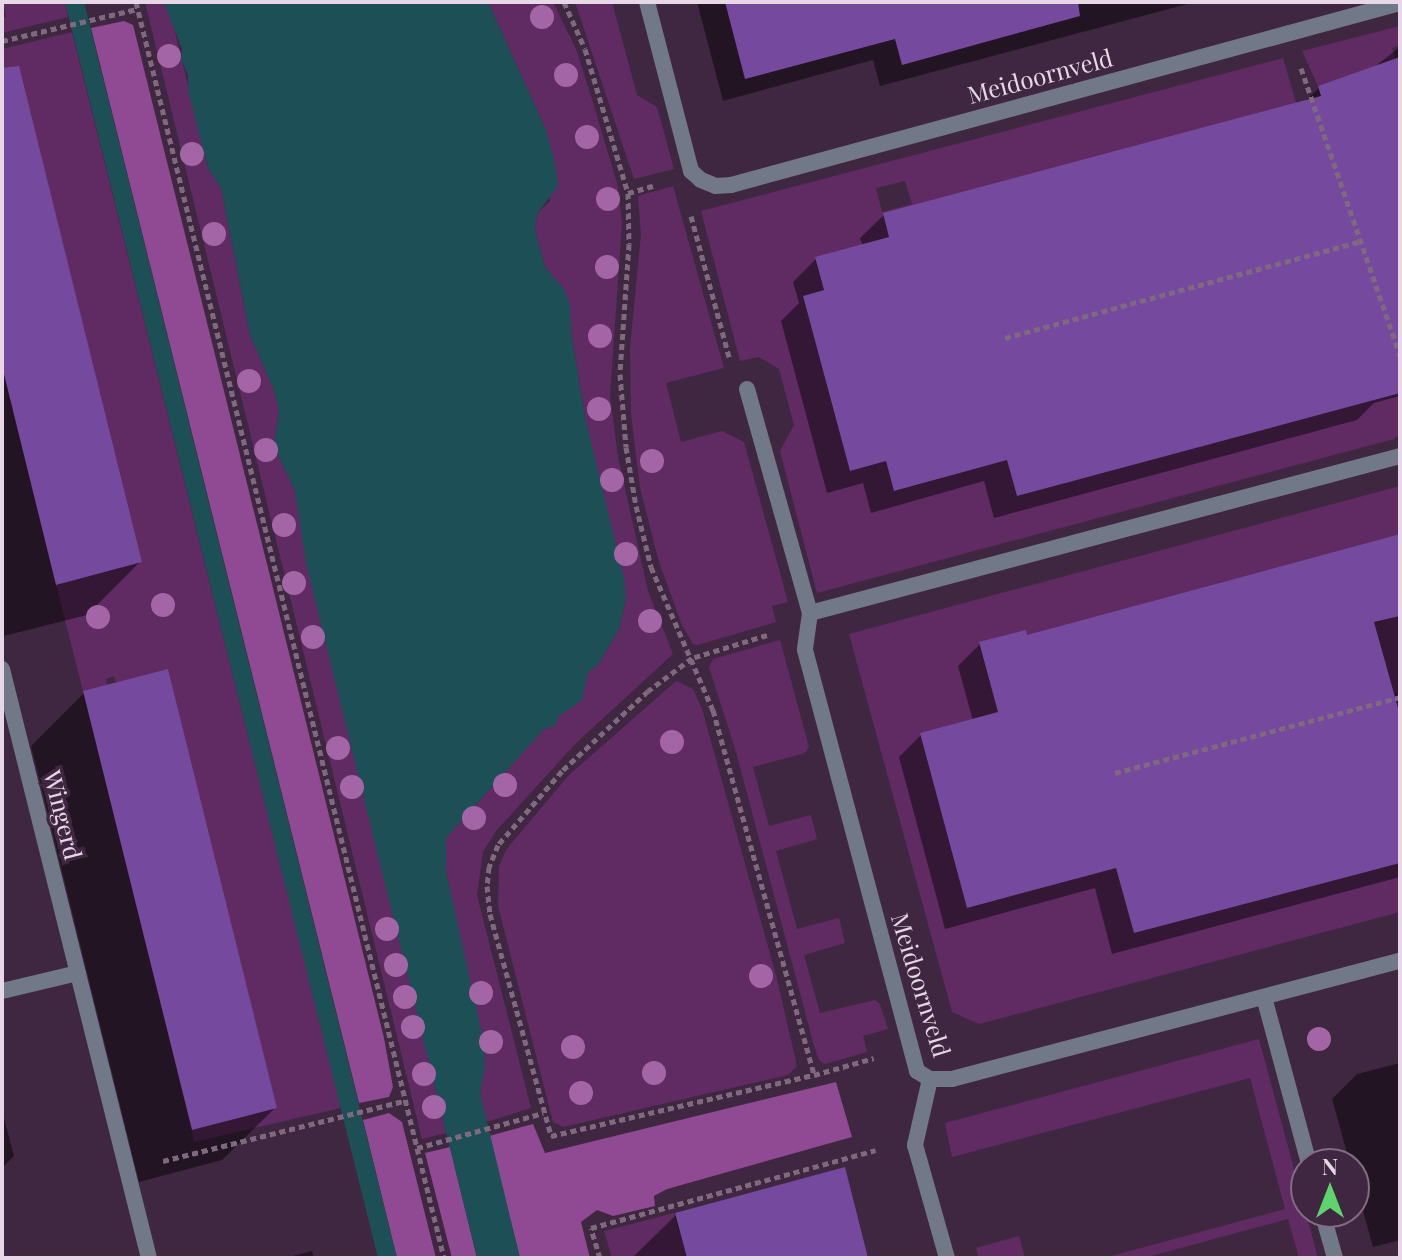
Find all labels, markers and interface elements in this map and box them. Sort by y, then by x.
street label: Meidoornveld [964,43,1116,109]
street label: Wingerd [38,767,88,863]
street label: Meidoornveld [885,910,957,1060]
north arrow [1290,1148,1370,1228]
text: N [1322,1151,1338,1181]

